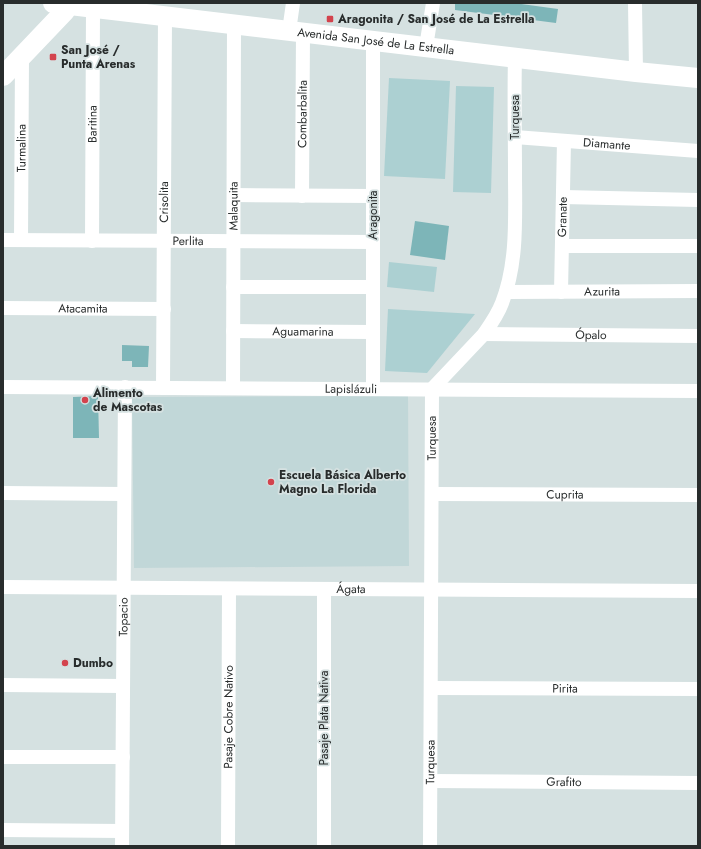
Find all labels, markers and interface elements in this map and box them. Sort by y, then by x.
place label: Aragonita / San José de La Estrella [337,10,534,28]
marker: Aragonita / San José de La Estrella [325,14,335,24]
street label: Avenida San José de La Estrella [296,23,455,59]
place label: San José / Punta Arenas [61,41,136,73]
marker: San José / Punta Arenas [48,52,58,62]
street label: Combarbalita [293,80,312,148]
street label: Turquesa [506,94,524,139]
street label: Baritina [83,105,102,143]
street label: Turmalina [12,124,31,172]
street label: Diamante [582,133,631,155]
street label: Crisolita [155,181,173,223]
street label: Malaquita [224,181,243,231]
street label: Aragonita [364,190,382,240]
street label: Granate [553,197,572,237]
street label: Perlita [172,232,204,250]
street label: Azurita [584,282,620,301]
street label: Atacamita [58,299,108,318]
street label: Aguamarina [272,322,334,341]
street label: Ópalo [575,326,607,344]
street label: Lapislázuli [325,380,377,398]
place label: Alimento de Mascotas [92,384,163,416]
marker: Alimento de Mascotas [80,395,90,405]
street label: Turquesa [423,415,441,460]
place label: Escuela Básica Alberto Magno La Florida [279,466,406,498]
marker: Escuela Básica Alberto Magno La Florida [266,477,276,487]
street label: Cuprita [546,485,584,504]
street label: Ágata [336,580,366,598]
street label: Topacio [114,597,133,637]
place label: Dumbo [73,654,113,672]
marker: Dumbo [60,658,70,668]
street label: Pasaje Cobre Nativo [219,665,238,769]
street label: Pasaje Plata Nativa [315,670,333,765]
street label: Pirita [552,679,578,698]
street label: Turquesa [421,739,439,784]
street label: Grafito [546,773,582,791]

